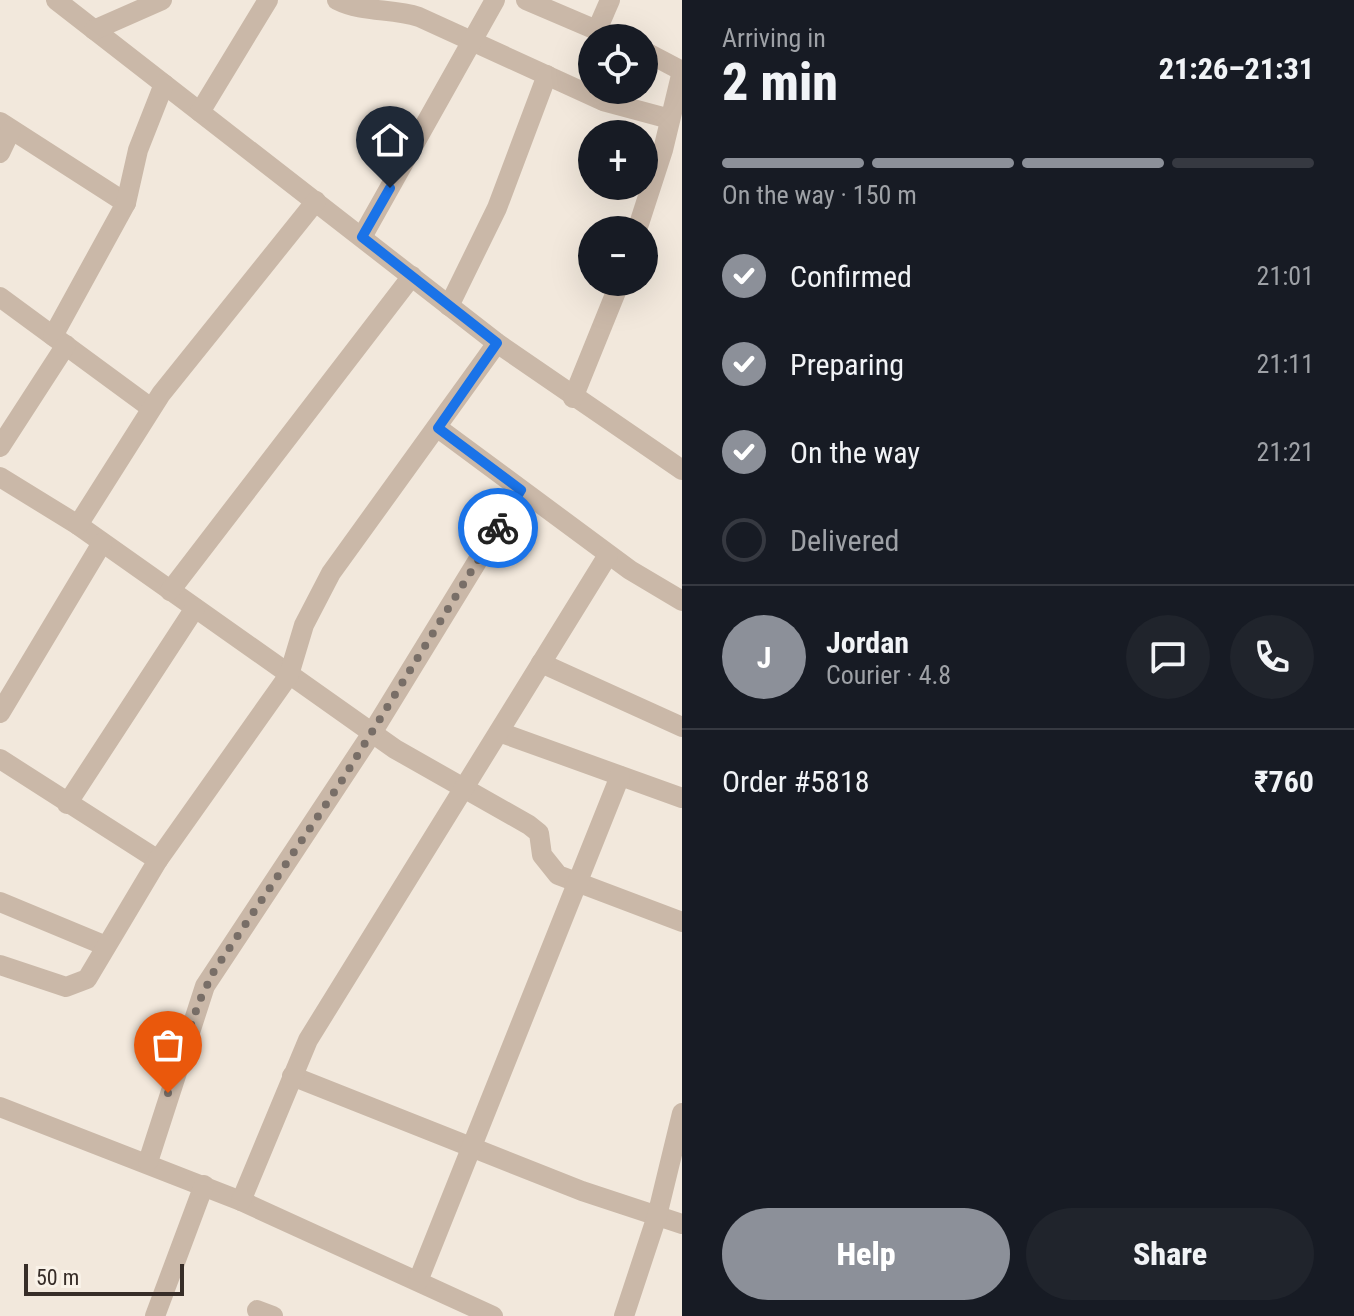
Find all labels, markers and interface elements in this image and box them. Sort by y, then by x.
text: Arriving in [722,23,826,53]
map controls [578,24,658,296]
button: locate [578,24,658,104]
text: 21:26–21:31 [1159,51,1314,86]
text: 2 min [722,52,838,113]
pin [356,106,424,188]
icon: home [368,118,412,162]
button: + [578,120,658,200]
text: On the way · 150 m [722,180,917,210]
button: − [578,216,658,296]
icon: check [722,254,766,298]
text: Confirmed [790,259,912,294]
text: 21:01 [1257,261,1314,291]
icon: check [722,342,766,386]
text: Preparing [790,347,904,382]
text: 21:11 [1257,349,1314,379]
icon: check [722,430,766,474]
text: On the way [790,435,920,470]
text: 21:21 [1257,437,1314,467]
courier [458,488,538,568]
icon: bike [476,506,520,550]
text: Delivered [790,523,899,558]
button: chat [1126,615,1210,699]
button: phone [1230,615,1314,699]
text: Jordan [826,625,909,660]
text: J [757,640,771,675]
text: Courier · 4.8 [826,660,951,690]
text: Order #5818 [722,764,870,799]
text: ₹760 [1254,764,1314,799]
pin [134,1011,202,1093]
icon: bag [146,1023,190,1067]
button: Help [722,1208,1010,1300]
button: Share [1026,1208,1314,1300]
scale bar [24,1260,184,1296]
text: 50 m [36,1265,79,1290]

